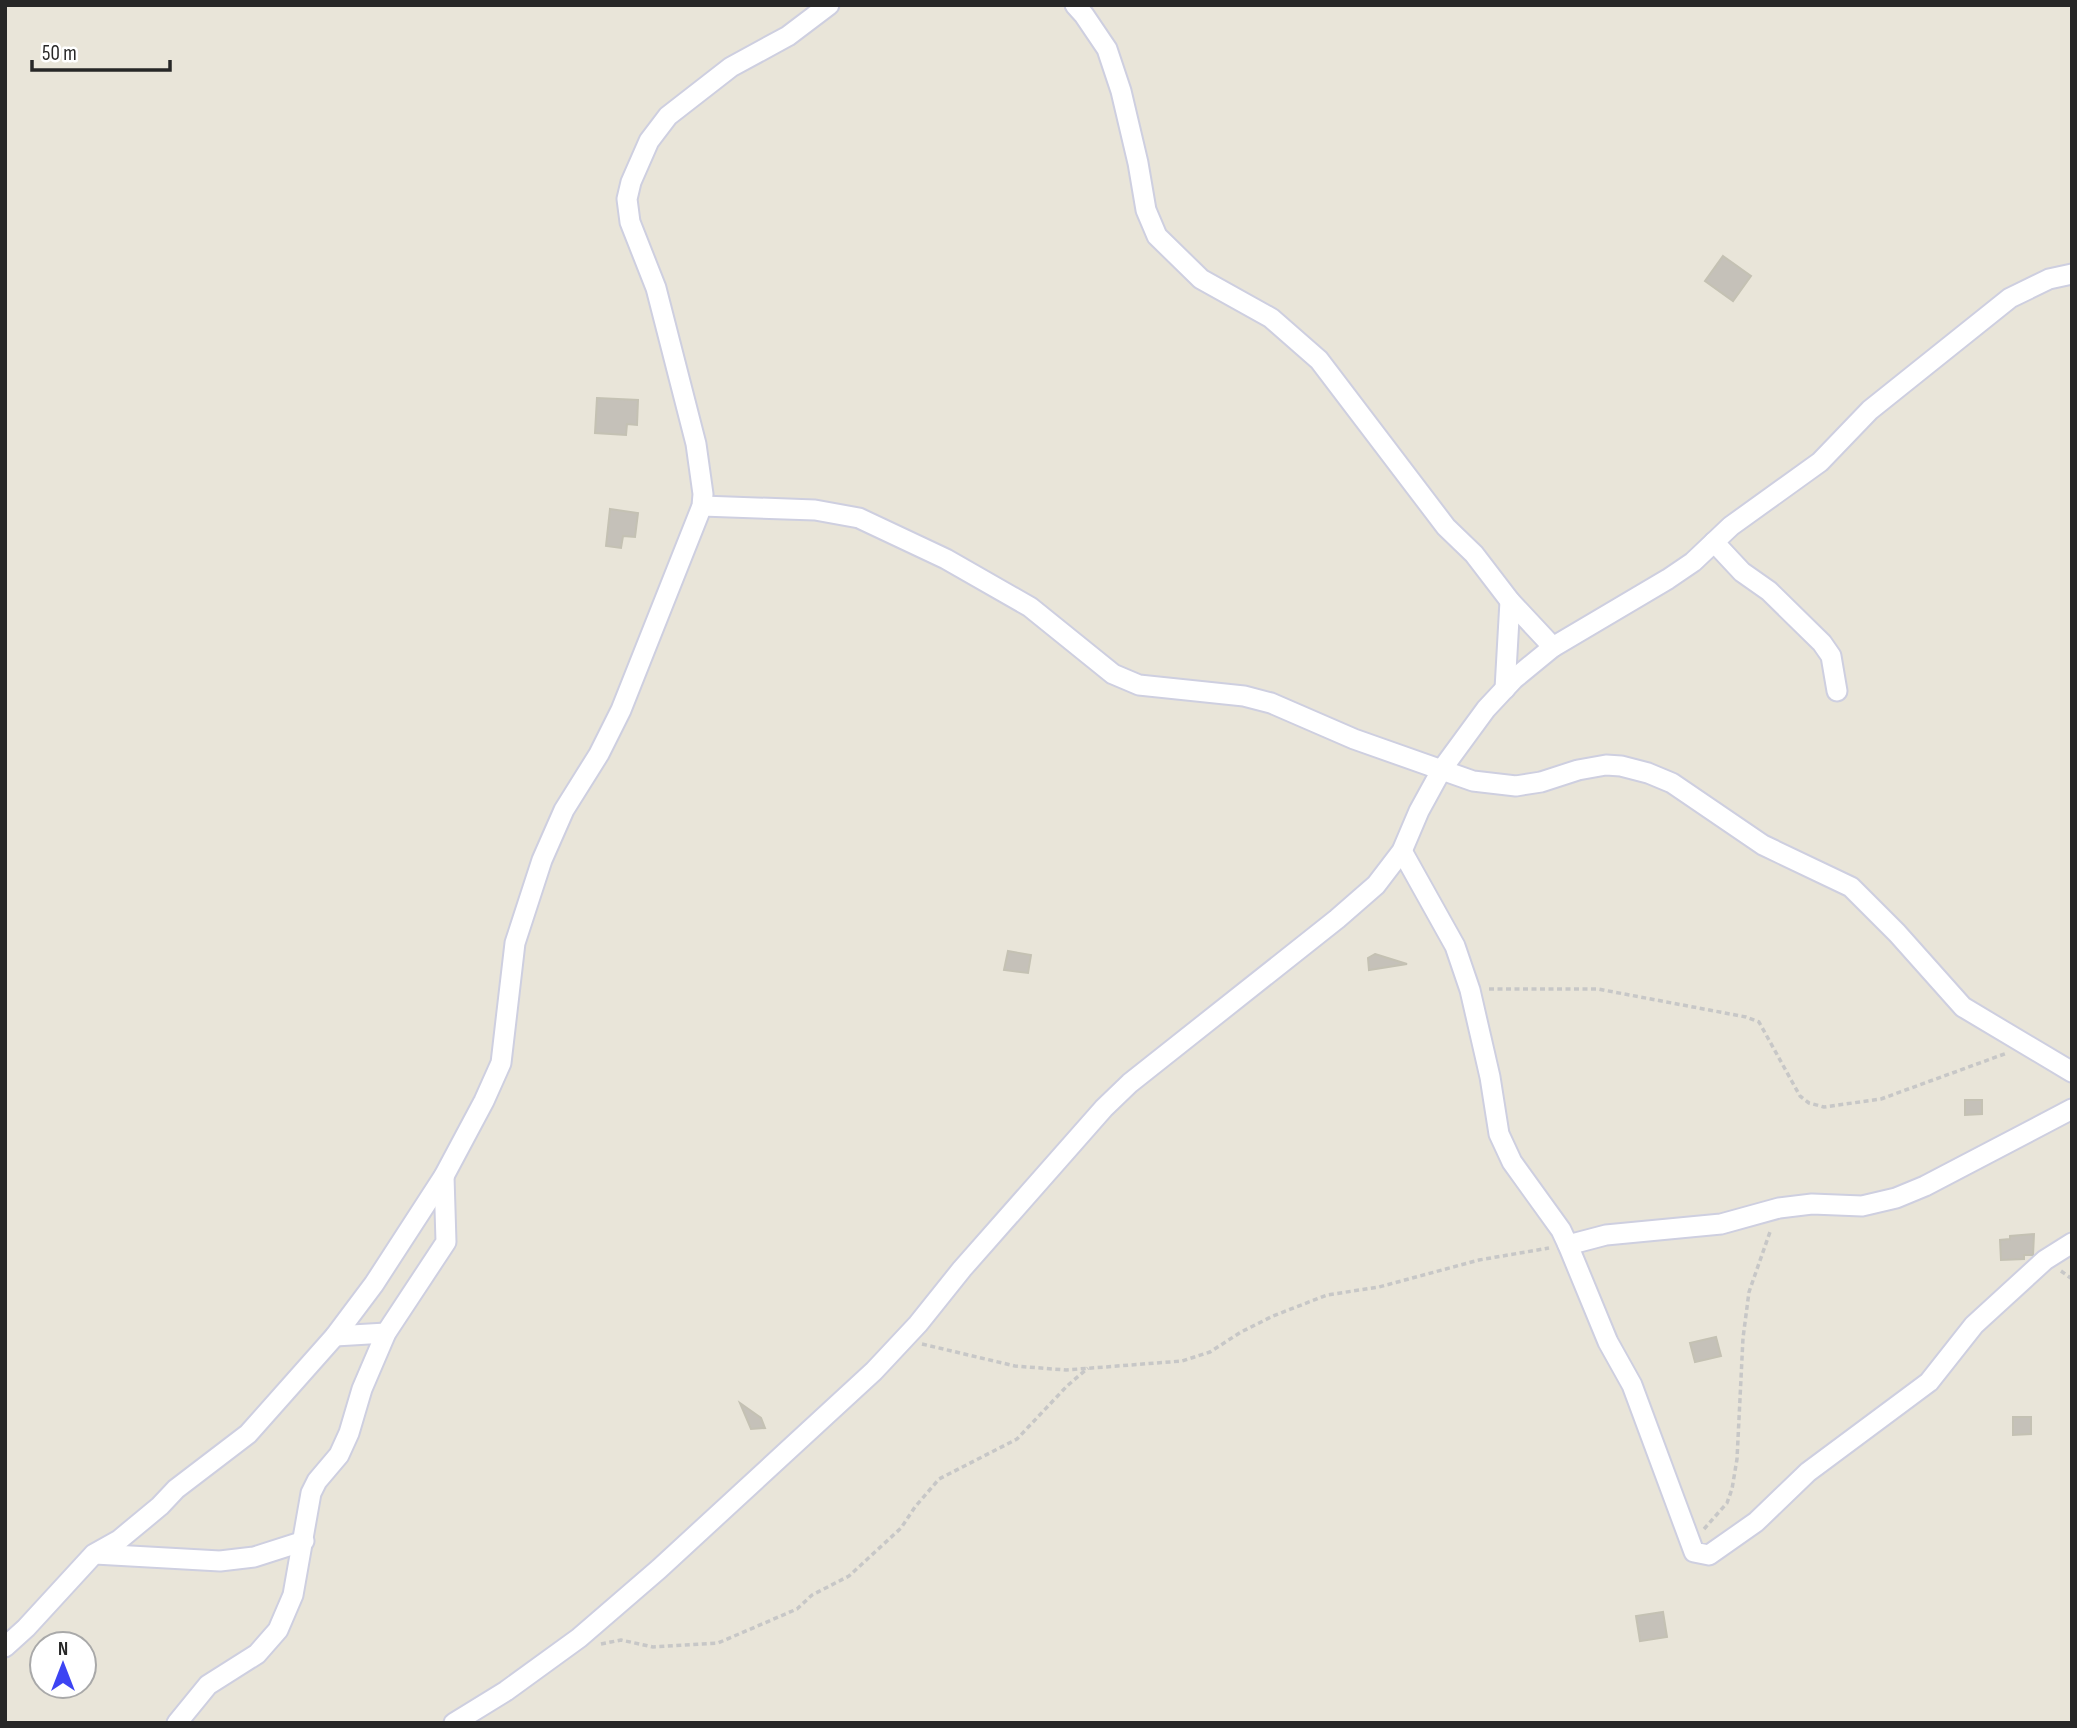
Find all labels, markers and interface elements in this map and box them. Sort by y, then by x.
scale bar [32,28,170,72]
text: 50 m [42,41,77,66]
north arrow [28,1630,98,1700]
text: N [58,1638,68,1661]

